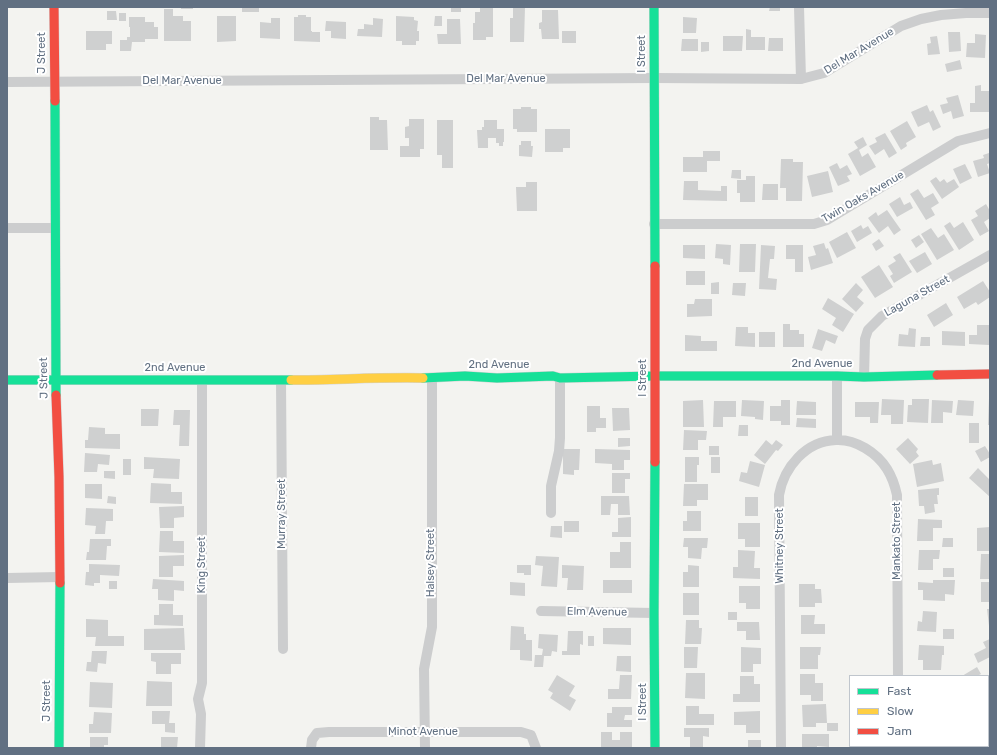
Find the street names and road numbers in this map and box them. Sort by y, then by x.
street label: Del Mar Avenue [822,25,896,77]
street label: J Street [35,32,49,74]
street label: I Street [635,35,649,73]
street label: Del Mar Avenue [466,72,546,86]
street label: Del Mar Avenue [142,74,222,88]
street label: Twin Oaks Avenue [820,168,906,226]
street label: Laguna Street [882,273,952,319]
street label: J Street [37,357,51,399]
street label: 2nd Avenue [792,357,852,371]
street label: 2nd Avenue [469,358,529,372]
street label: I Street [636,359,650,397]
street label: 2nd Avenue [145,361,205,375]
street label: Murray Street [275,479,289,549]
street label: Mankato Street [890,502,904,580]
street label: Whitney Street [773,508,787,584]
street label: Halsey Street [424,529,438,597]
street label: King Street [195,536,209,594]
street label: Elm Avenue [567,605,627,619]
street label: J Street [40,680,54,722]
street label: I Street [636,683,650,721]
street label: Minot Avenue [388,725,458,739]

